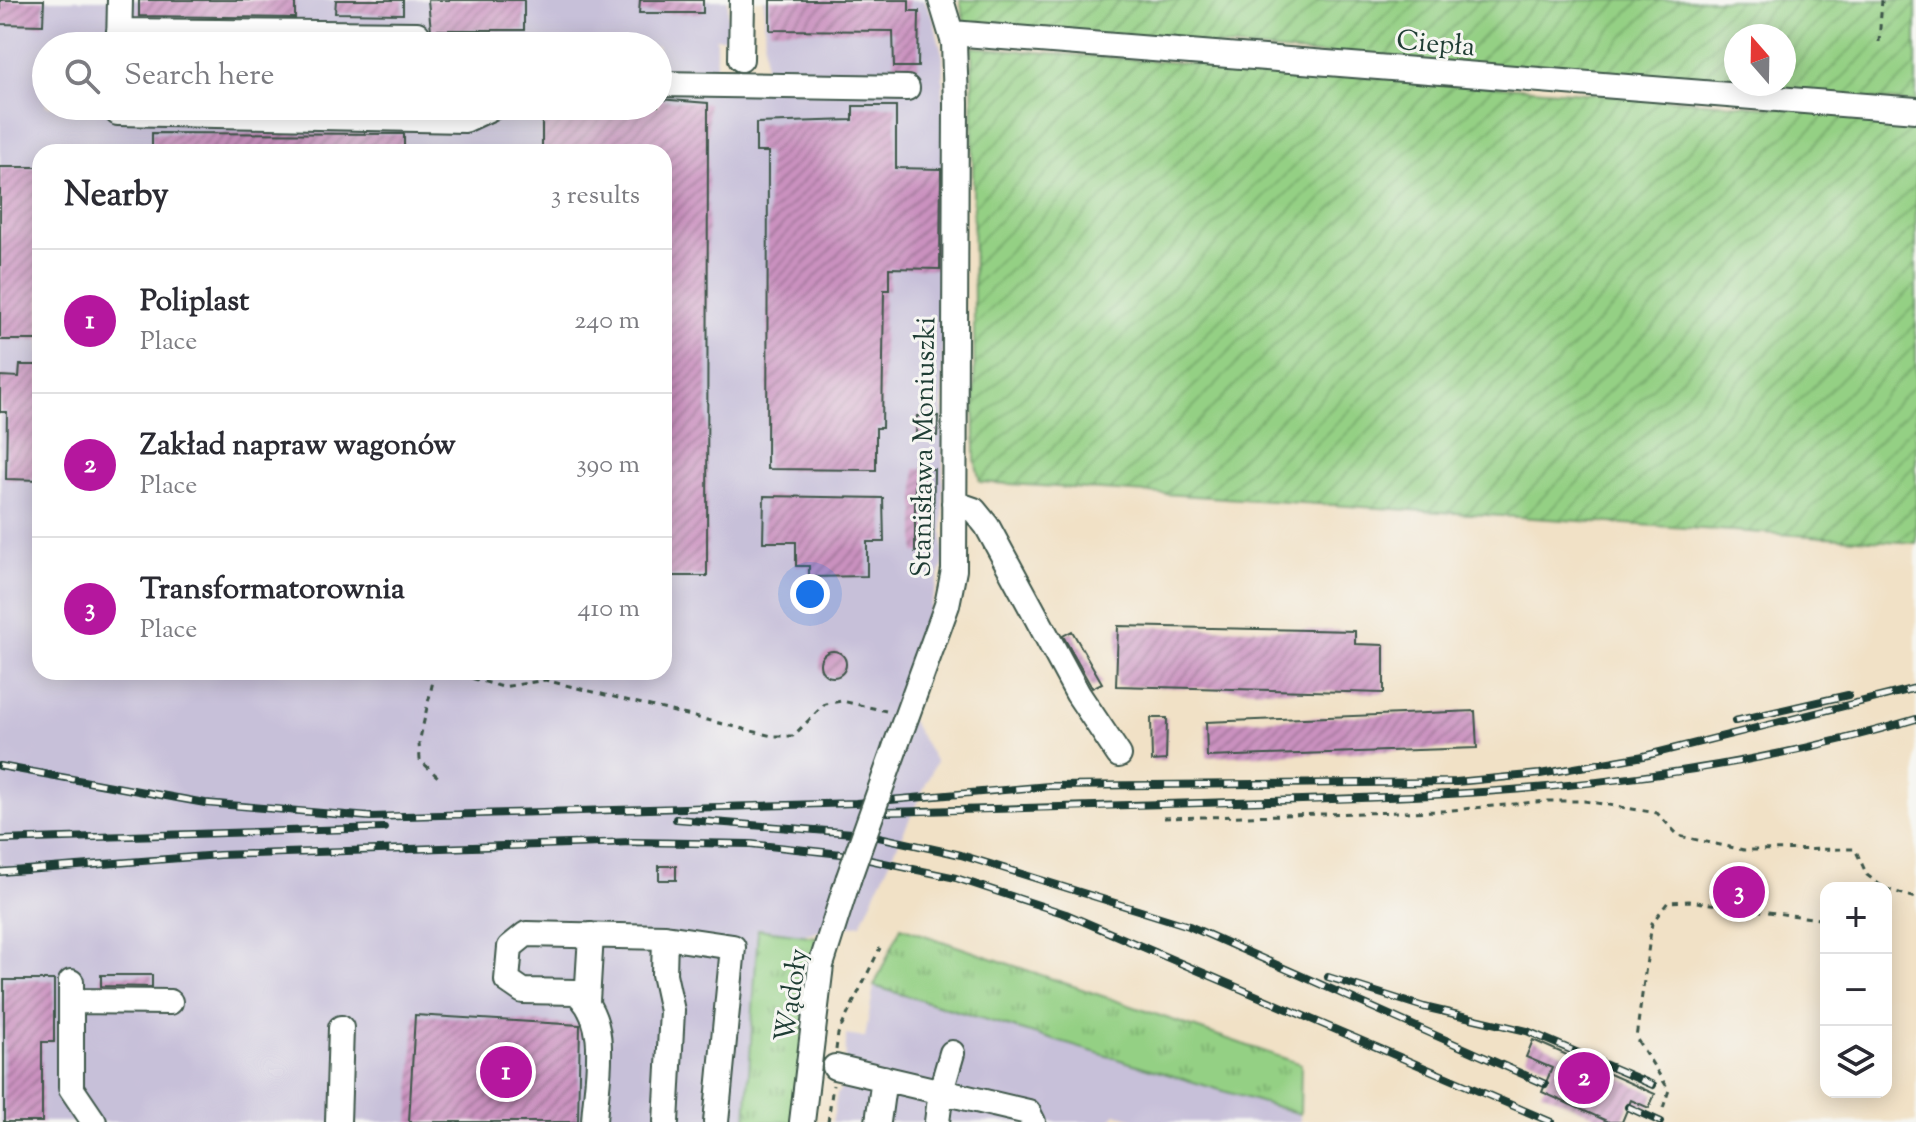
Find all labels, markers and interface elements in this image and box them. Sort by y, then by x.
street label: Ciepła [1395,22,1477,68]
north arrow [1724,24,1796,96]
search box [32,32,672,120]
icon: search [60,54,104,98]
text: Search here [124,55,274,98]
text: Nearby [64,172,169,221]
text: 3 results [551,178,640,215]
text: Poliplast [140,281,249,324]
text: 1 [86,303,94,340]
text: 240 m [574,303,640,340]
street label: Stanisława Moniuszki [903,316,947,578]
text: Place [140,324,197,361]
text: Zakład napraw wagonów [140,425,456,468]
text: 2 [84,447,96,484]
text: 390 m [576,447,640,484]
text: Place [140,468,197,505]
text: Transformatorownia [140,569,405,612]
your location [790,574,830,614]
text: 3 [85,591,95,628]
text: 410 m [578,591,640,628]
text: Place [140,612,197,649]
pin: 3 [1713,862,1765,922]
map controls [1820,882,1892,1098]
button: + [1820,882,1892,954]
street label: Wądoły [766,946,820,1045]
button: − [1820,954,1892,1026]
button: layers [1820,1026,1892,1098]
pin: 1 [480,1042,532,1102]
pin: 2 [1558,1048,1610,1108]

